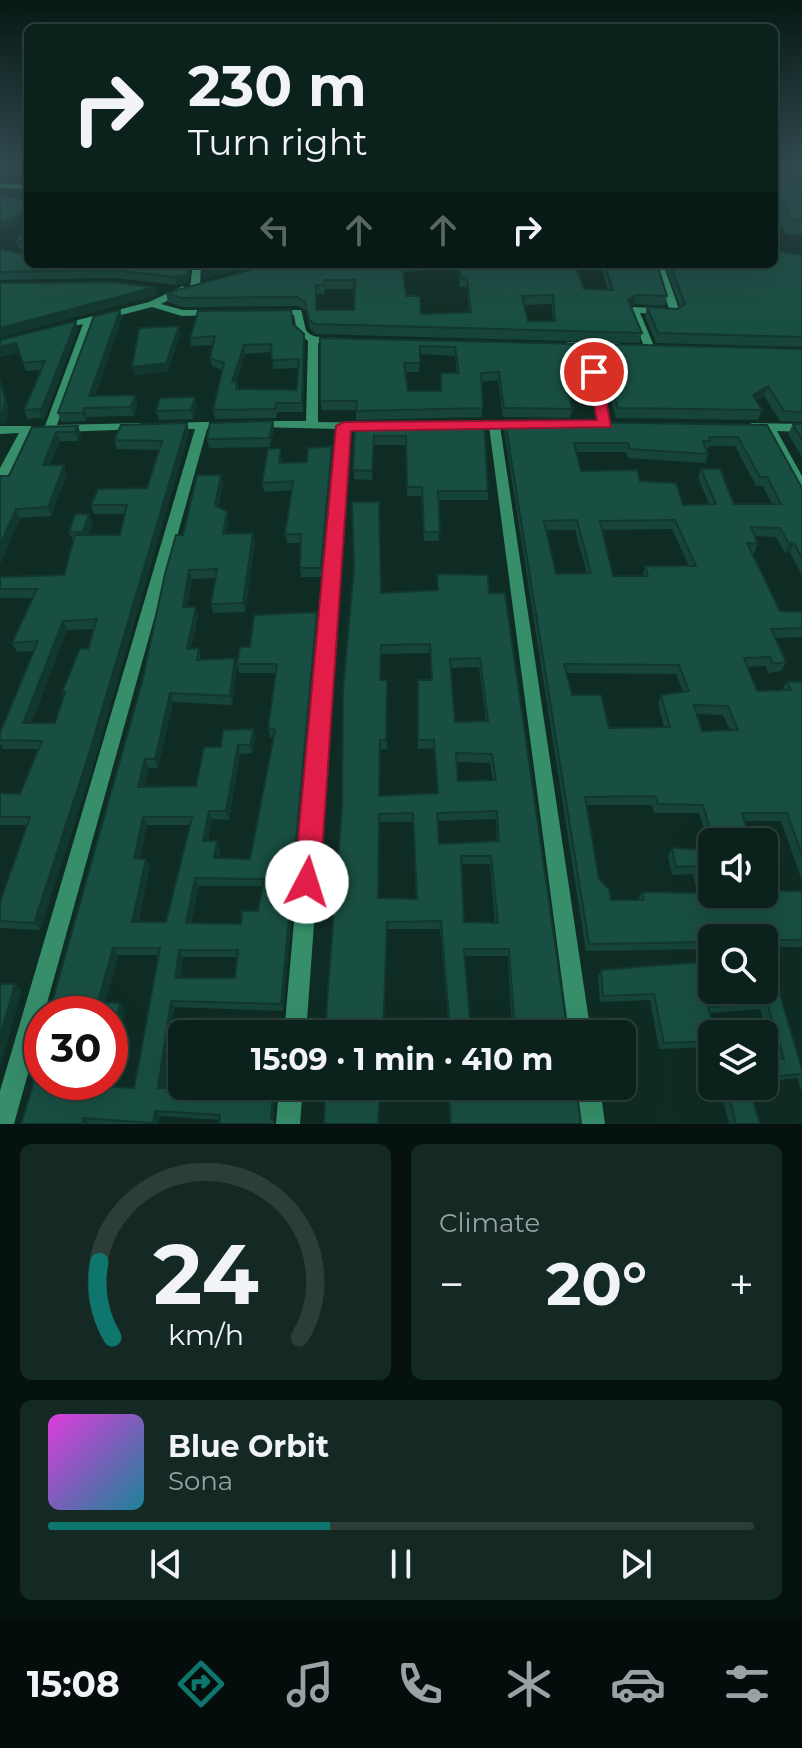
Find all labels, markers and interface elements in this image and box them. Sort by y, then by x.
text: 230 m [188,52,367,120]
icon: right [56,56,160,160]
text: Turn right [188,120,368,164]
icon: left [253,208,297,252]
icon: ahead [337,208,381,252]
icon: ahead [421,208,465,252]
icon: right [505,208,549,252]
pin [560,338,628,406]
icon: arrive [572,350,616,394]
map controls [698,828,778,1100]
button: sound [698,828,778,908]
position arrow [265,840,349,924]
button: search [698,924,778,1004]
speed limit sign: 30 [24,996,128,1100]
button: layers [698,1020,778,1100]
text: 15:09 · 1 min · 410 m [251,1041,553,1078]
text: Climate [439,1207,540,1239]
text: 24 [153,1223,258,1325]
text: 20° [546,1247,647,1320]
text: − [439,1257,464,1311]
text: + [729,1257,754,1311]
text: km/h [167,1317,244,1352]
text: Blue Orbit [168,1428,329,1465]
text: Sona [168,1465,233,1497]
icon: previous [144,1542,188,1586]
icon: pause [379,1542,423,1586]
icon: next [614,1542,658,1586]
icon: directions [173,1656,229,1712]
icon: music [282,1656,338,1712]
icon: phone [392,1656,448,1712]
icon: climate [501,1656,557,1712]
icon: car [610,1656,666,1712]
icon: filters [719,1656,775,1712]
text: 15:08 [27,1662,120,1706]

